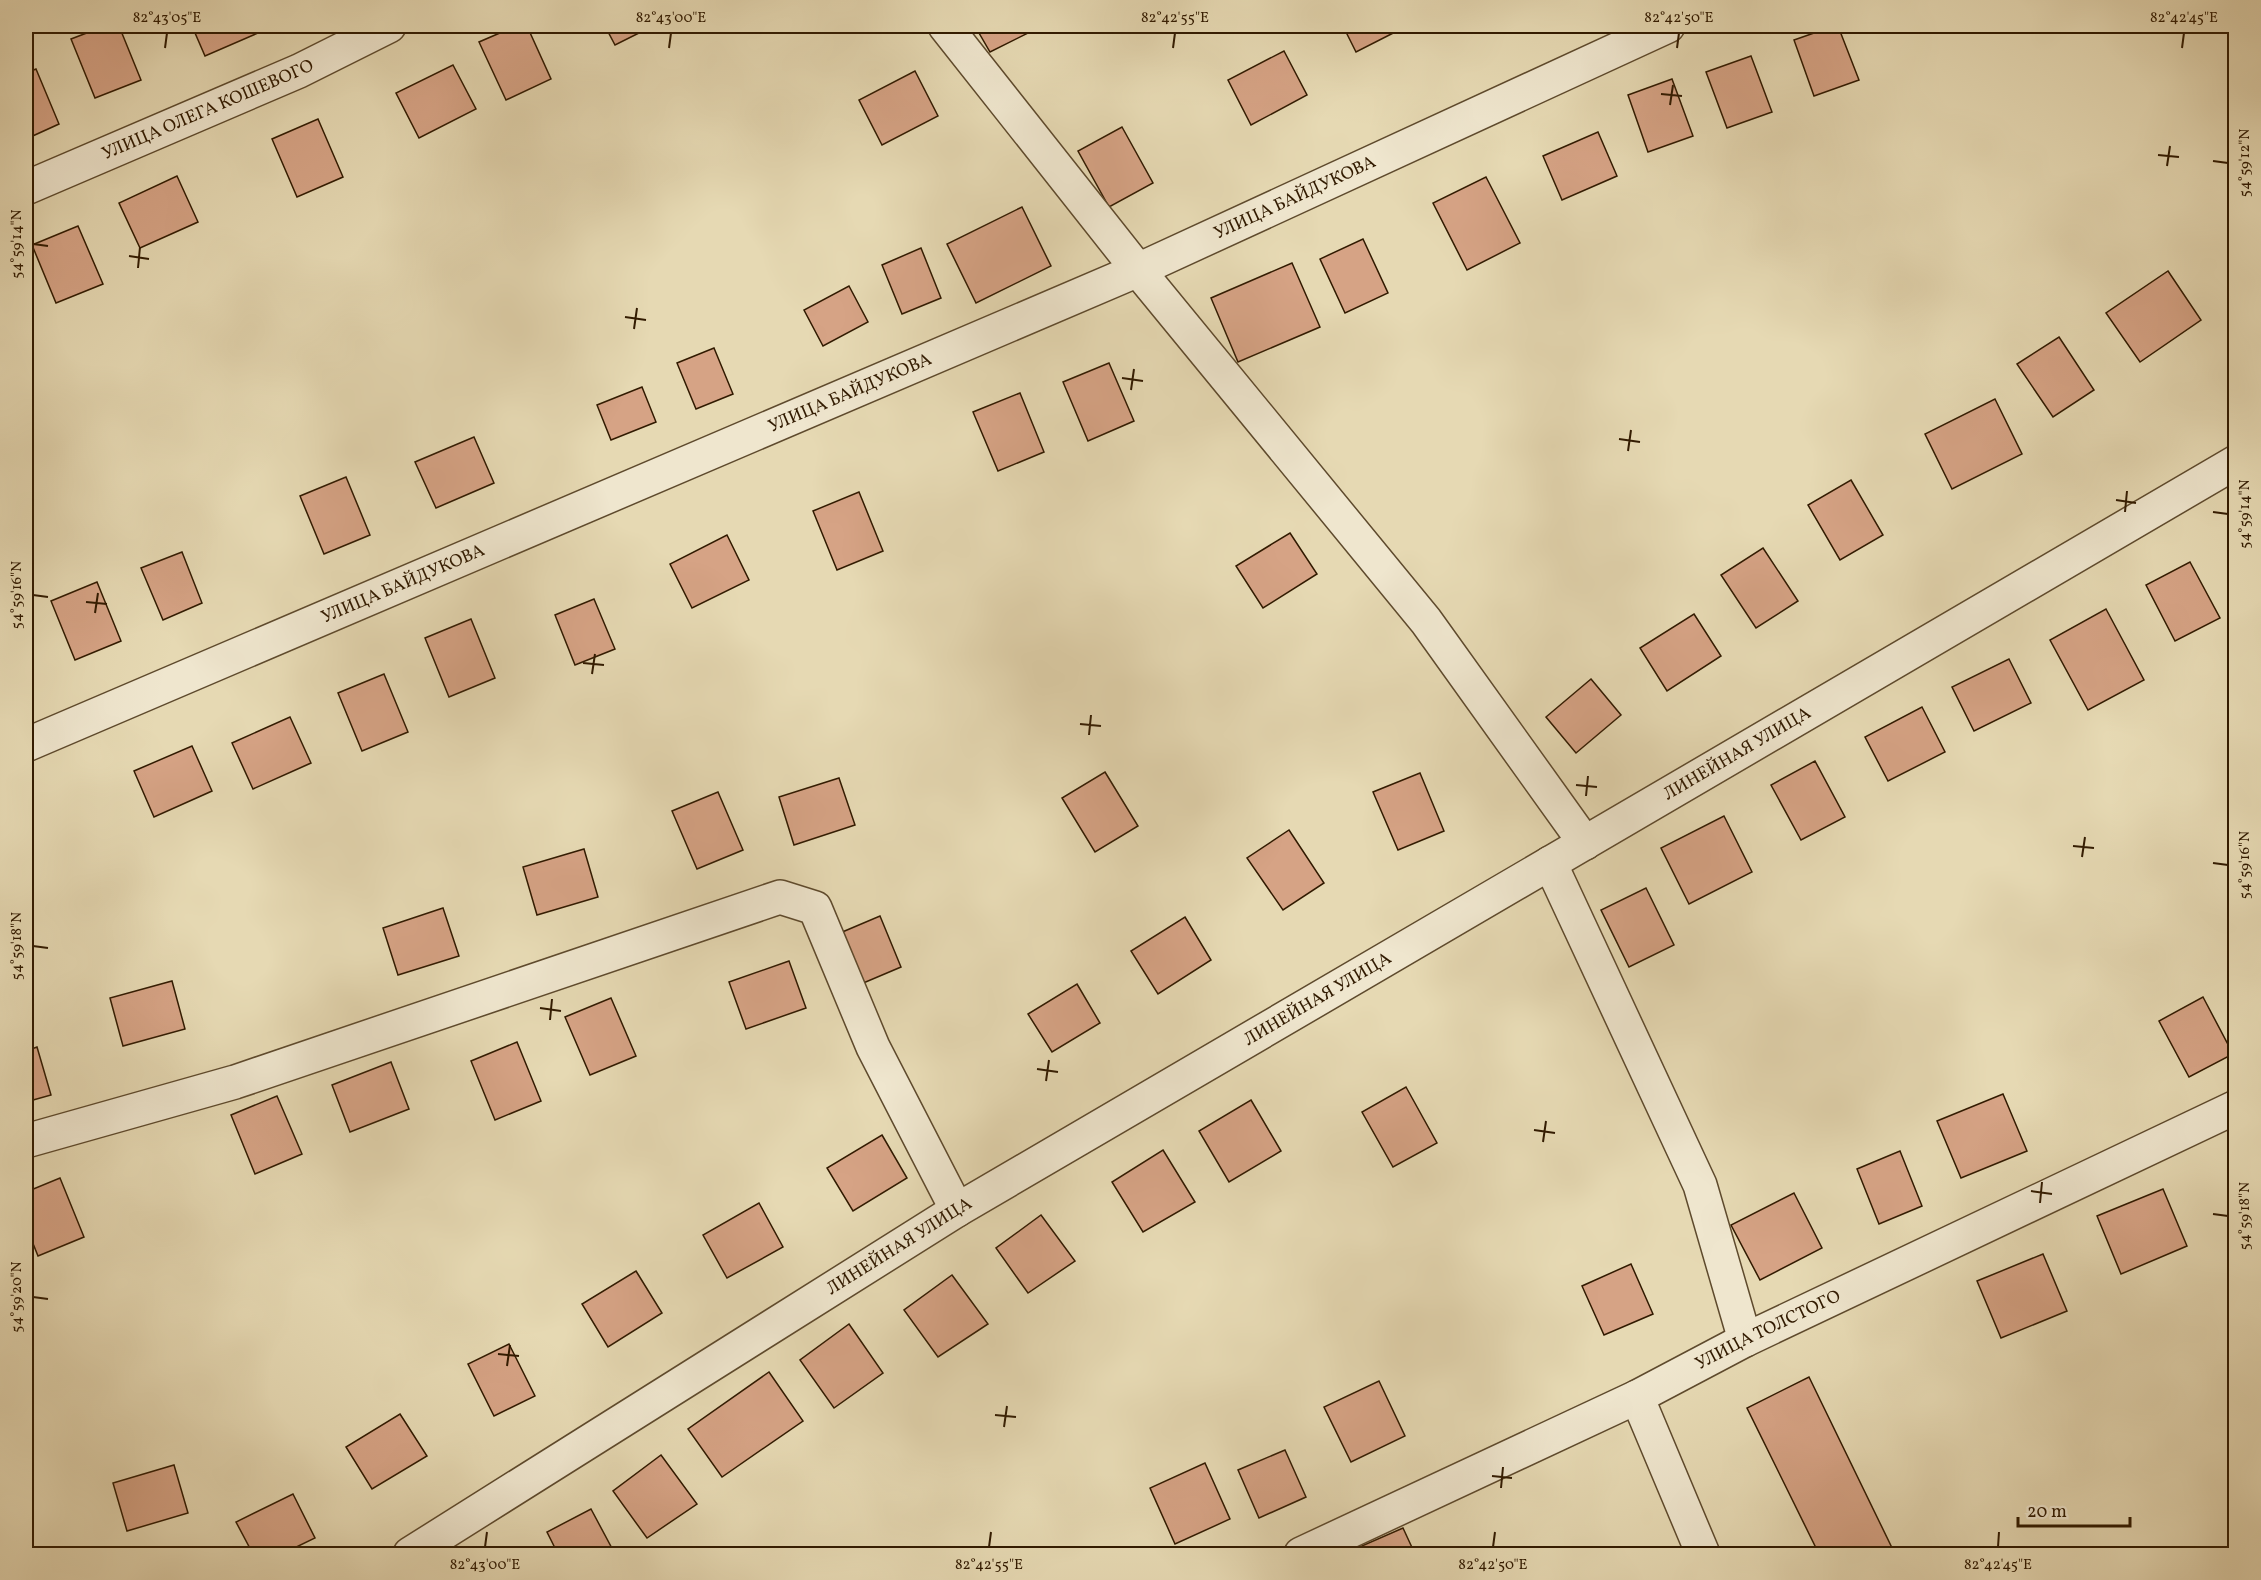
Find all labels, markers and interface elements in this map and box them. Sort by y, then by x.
text: 82°43'05"E [133,8,201,29]
text: 82°43'00"E [636,8,706,29]
text: 82°42'55"E [1141,8,1209,29]
text: 82°42'50"E [1644,8,1714,29]
text: 82°42'45"E [2150,8,2218,29]
street label: УЛИЦА ОЛЕГА КОШЕВОГО [98,53,318,166]
text: 54°59'12"N [2235,129,2256,197]
street label: УЛИЦА БАЙДУКОВА [1210,150,1380,246]
text: 54°59'14"N [7,209,28,279]
street label: УЛИЦА БАЙДУКОВА [764,347,936,439]
text: 54°59'14"N [2235,479,2256,549]
street label: УЛИЦА БАЙДУКОВА [317,538,489,630]
text: 54°59'16"N [7,561,28,629]
street label: ЛИНЕЙНАЯ УЛИЦА [1659,701,1816,807]
text: 54°59'16"N [2235,831,2256,899]
text: 54°59'18"N [7,912,28,980]
street label: ЛИНЕЙНАЯ УЛИЦА [1239,946,1397,1052]
text: 54°59'18"N [2235,1182,2256,1250]
street label: ЛИНЕЙНАЯ УЛИЦА [822,1191,977,1301]
text: 54°59'20"N [7,1261,28,1333]
street label: УЛИЦА ТОЛСТОГО [1691,1284,1845,1376]
scale bar [2018,1490,2130,1528]
text: 20 m [2027,1500,2067,1525]
text: 82°43'00"E [450,1555,520,1576]
text: 82°42'55"E [955,1555,1023,1576]
text: 82°42'50"E [1458,1555,1528,1576]
text: 82°42'45"E [1964,1555,2032,1576]

